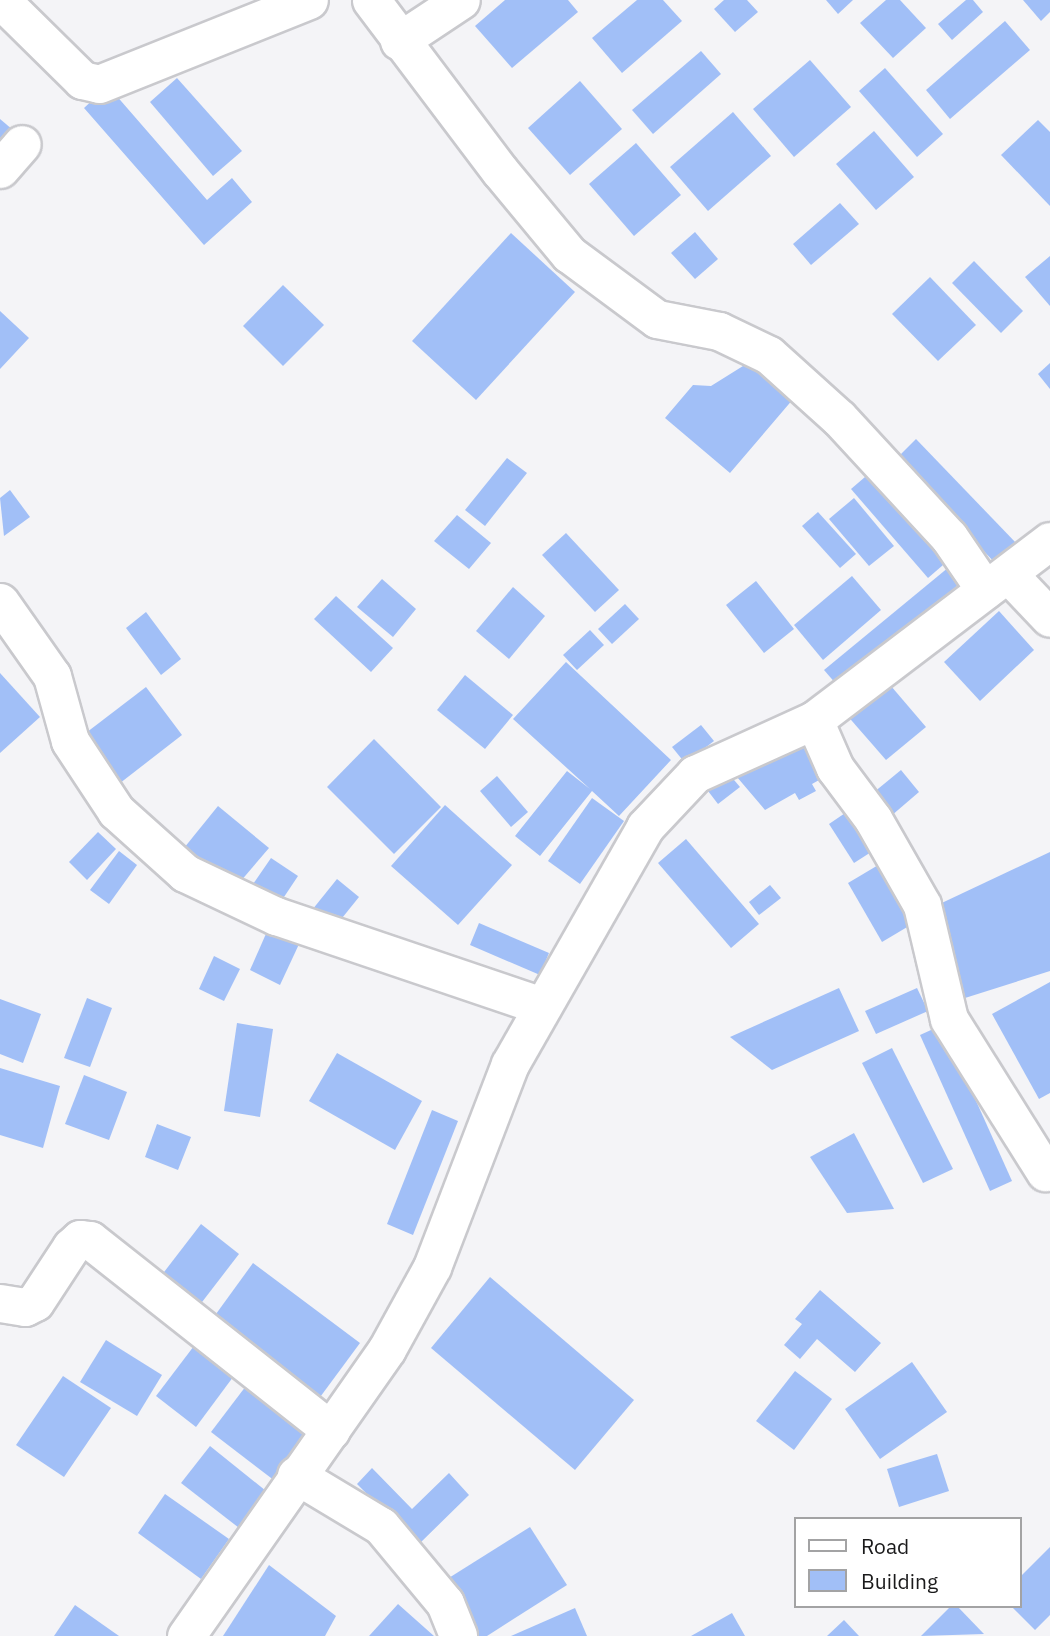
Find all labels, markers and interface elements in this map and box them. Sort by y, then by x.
legend [794,1517,1022,1608]
text: Road [861,1532,909,1560]
text: Building [861,1567,938,1595]

